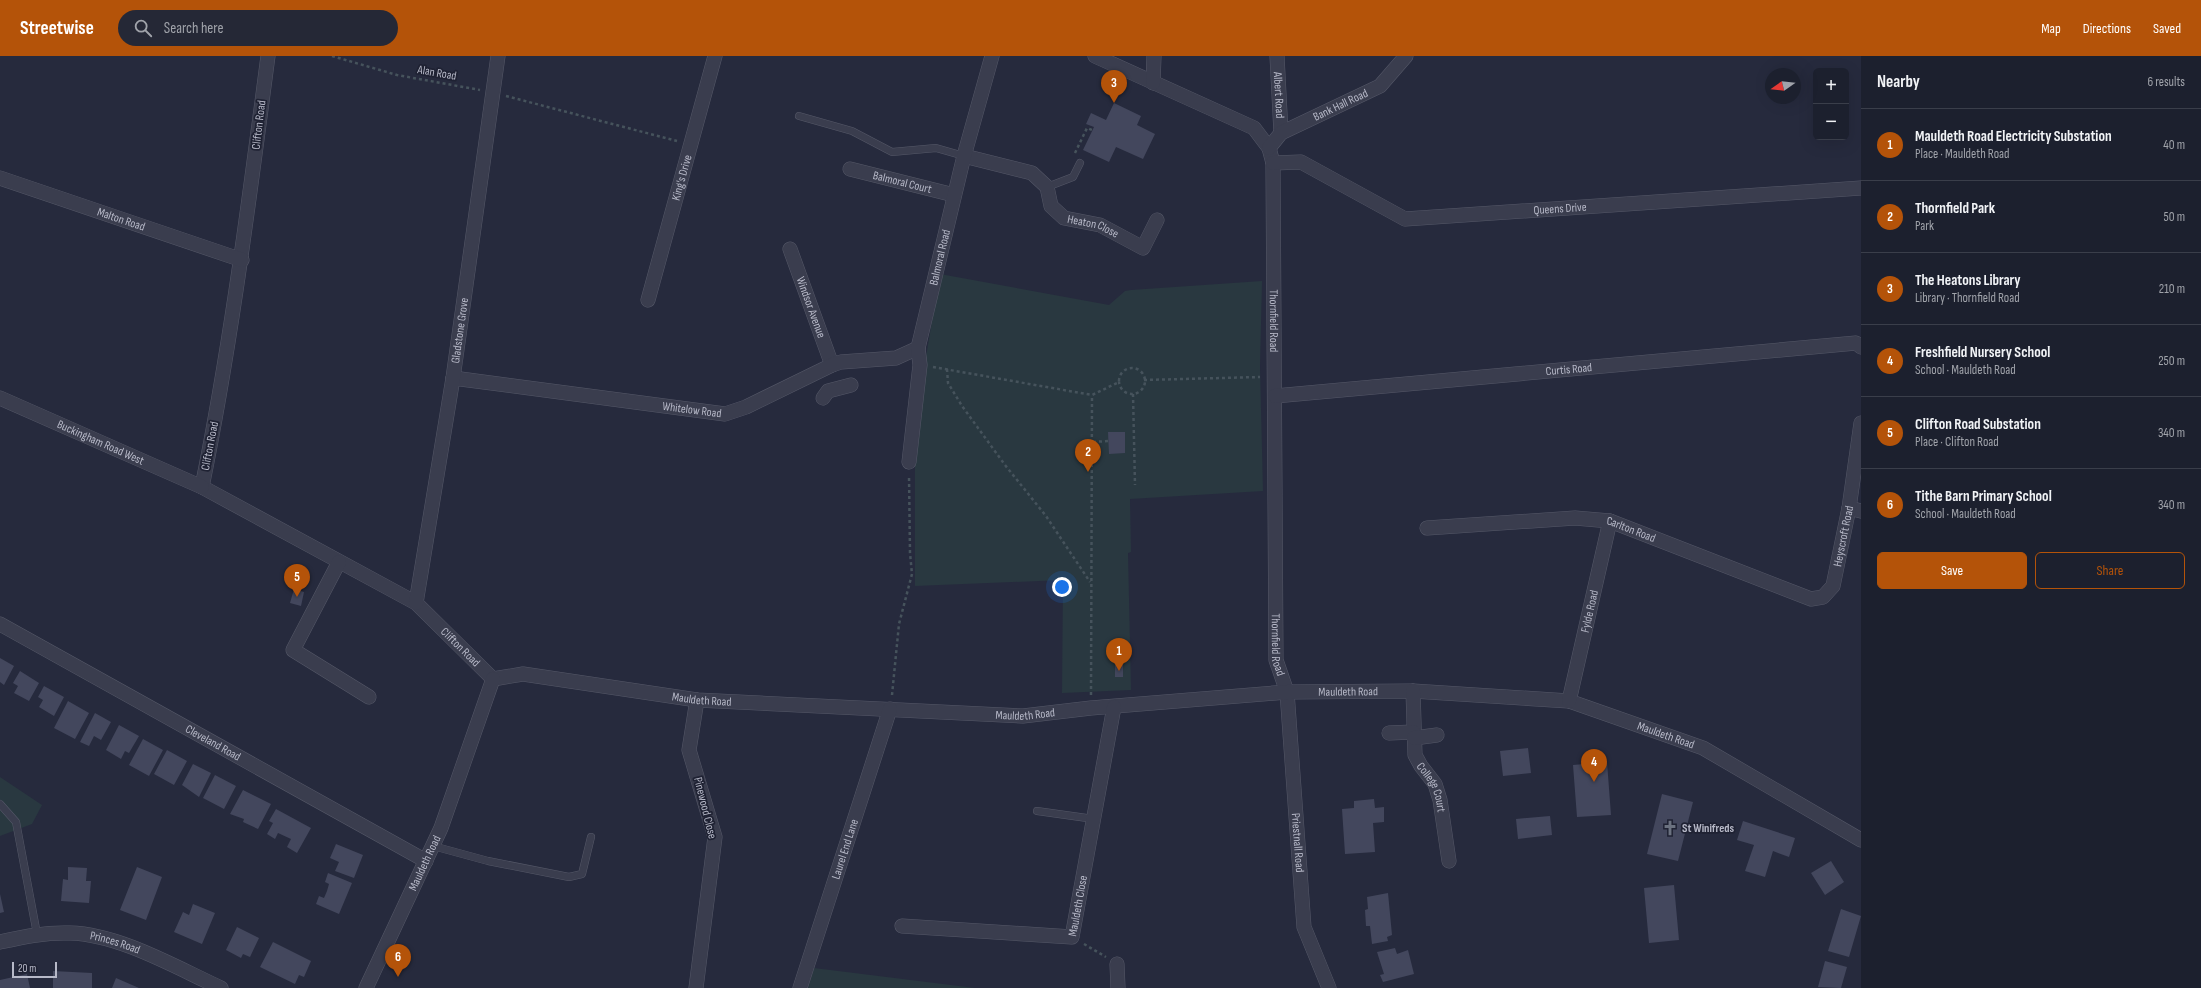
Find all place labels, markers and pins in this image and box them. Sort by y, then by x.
pin: 3 [1101,70,1127,103]
pin: 2 [1075,439,1101,472]
pin: 5 [284,564,310,597]
pin: 1 [1106,638,1132,671]
pin: 4 [1581,749,1607,782]
church icon: St Winifreds [1661,819,1679,837]
place label: St Winifreds [1682,821,1735,836]
pin: 6 [385,944,411,977]

